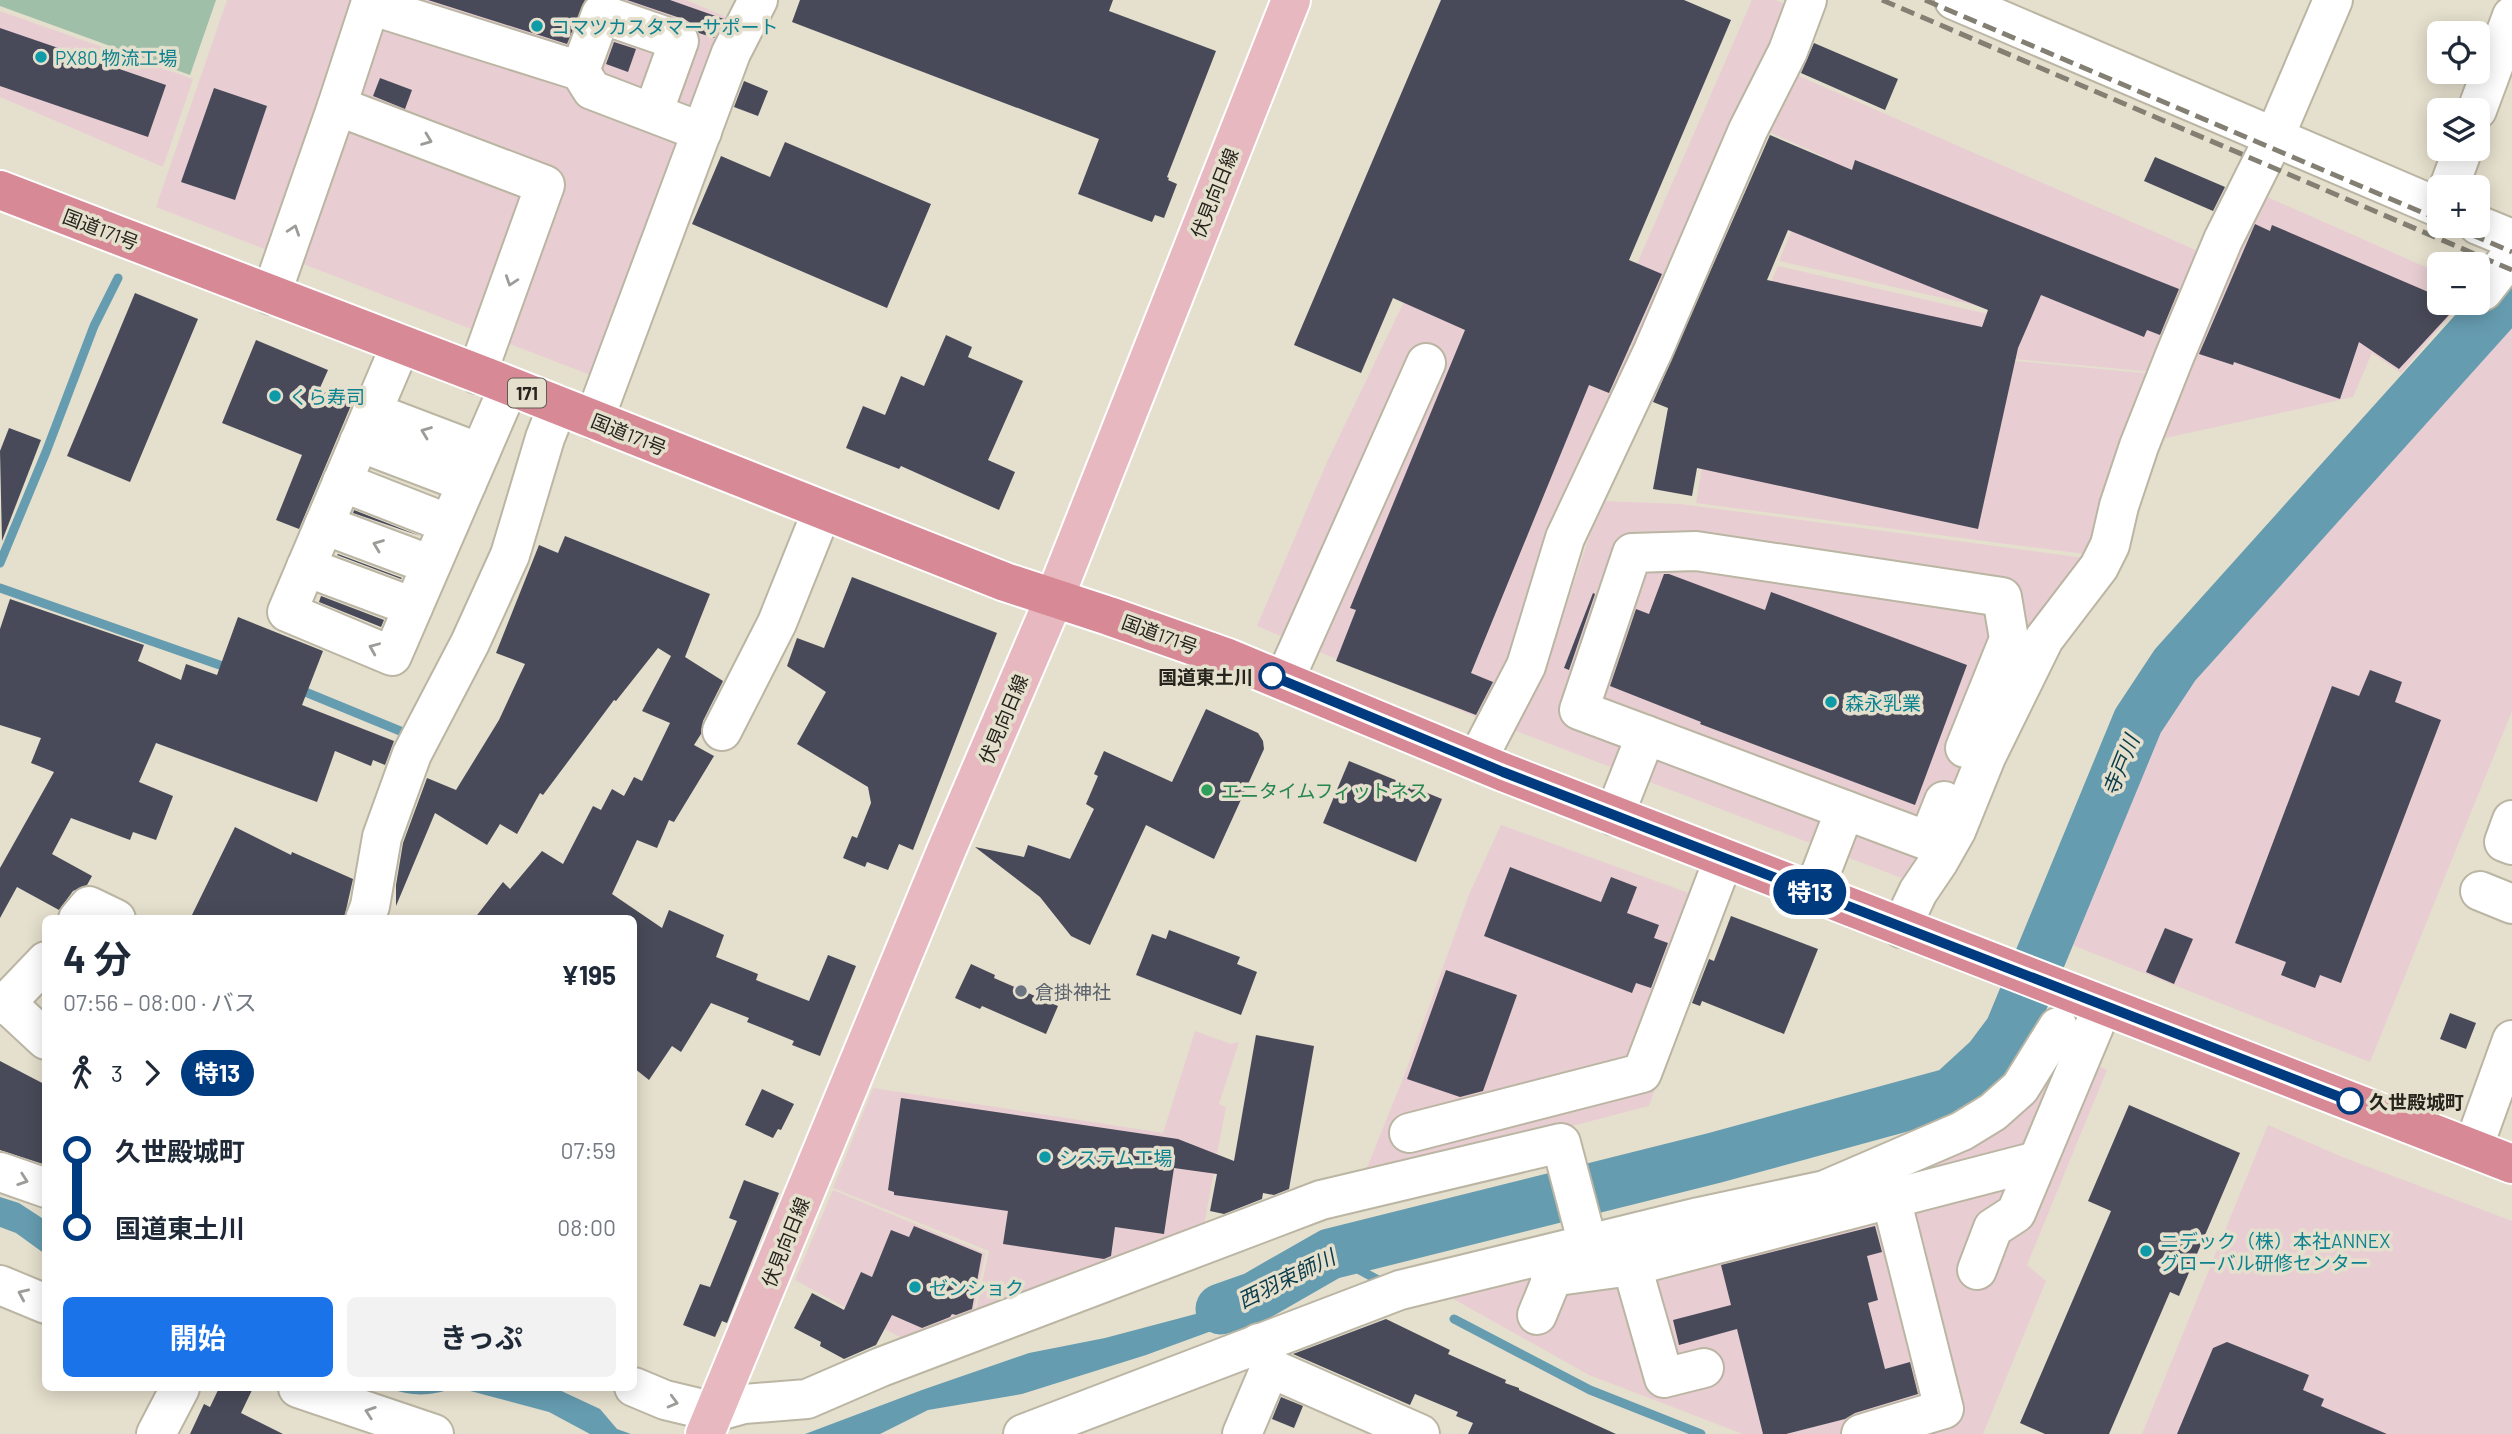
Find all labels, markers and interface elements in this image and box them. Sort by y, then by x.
place label: コマツカスタマーサポート [551,15,779,38]
marker: コマツカスタマーサポート [529,18,545,34]
map controls [2427,21,2490,315]
button: locate [2427,21,2490,84]
place label: PX80 物流工場 [55,46,178,69]
marker: PX80 物流工場 [33,49,49,65]
button: layers [2427,98,2490,161]
one-way arrow [421,132,433,146]
street label: 伏見向日線 [1186,145,1242,241]
button: + [2427,175,2490,238]
street label: 国道171号 [60,204,142,254]
one-way arrow [286,225,300,237]
button: − [2427,252,2490,315]
one-way arrow [506,275,520,287]
road number: 171 [508,379,546,408]
place label: くら寿司 [289,385,365,408]
marker: くら寿司 [267,388,283,404]
street label: 国道171号 [588,408,670,460]
one-way arrow [421,426,433,440]
one-way arrow [372,539,384,553]
street label: 国道171号 [1119,610,1201,658]
one-way arrow [369,642,381,656]
marker: 国道東土川 [1259,663,1285,689]
place label: 国道東土川 [1158,665,1253,688]
street label: 伏見向日線 [974,671,1032,767]
place label: 森永乳業 [1845,691,1921,714]
marker: 森永乳業 [1823,694,1839,710]
water label: 寺戸川 [2097,729,2144,799]
place label: エニタイムフィットネス [1221,779,1428,802]
marker: エニタイムフィットネス [1199,782,1215,798]
line badge: 特13 [1770,869,1850,915]
text: 特13 [1787,877,1833,906]
text: 4 分 [63,935,132,981]
text: ¥195 [561,959,616,990]
place label: 倉掛神社 [1035,980,1111,1003]
marker: 倉掛神社 [1013,983,1029,999]
text: 07:56 – 08:00 · バス [63,988,257,1016]
icon: walk [63,1054,101,1092]
icon: forward [133,1054,171,1092]
text: 特13 [195,1058,240,1087]
text: 3 [111,1059,123,1087]
marker: 久世殿城町 [2337,1088,2363,1114]
place label: 久世殿城町 [2369,1090,2464,1113]
text: 久世殿城町 [115,1135,245,1166]
text: 07:59 [561,1136,616,1164]
place label: システム工場 [1059,1146,1172,1169]
marker: システム工場 [1037,1149,1053,1165]
one-way arrow [16,1172,28,1186]
street label: 伏見向日線 [757,1194,813,1290]
text: 国道東土川 [115,1212,245,1243]
text: 08:00 [557,1213,616,1241]
place label: ニデック（株）本社ANNEX グローバル研修センター [2160,1229,2390,1274]
water label: 西羽束師川 [1233,1243,1340,1312]
marker: ニデック（株）本社ANNEX グローバル研修センター [2138,1243,2154,1259]
place label: ゼンショク [929,1276,1024,1299]
marker: ゼンショク [907,1279,923,1295]
one-way arrow [18,1288,30,1302]
button: 開始 [63,1297,333,1377]
button: きっぷ [347,1297,616,1377]
one-way arrow [667,1394,679,1408]
one-way arrow [364,1406,376,1420]

